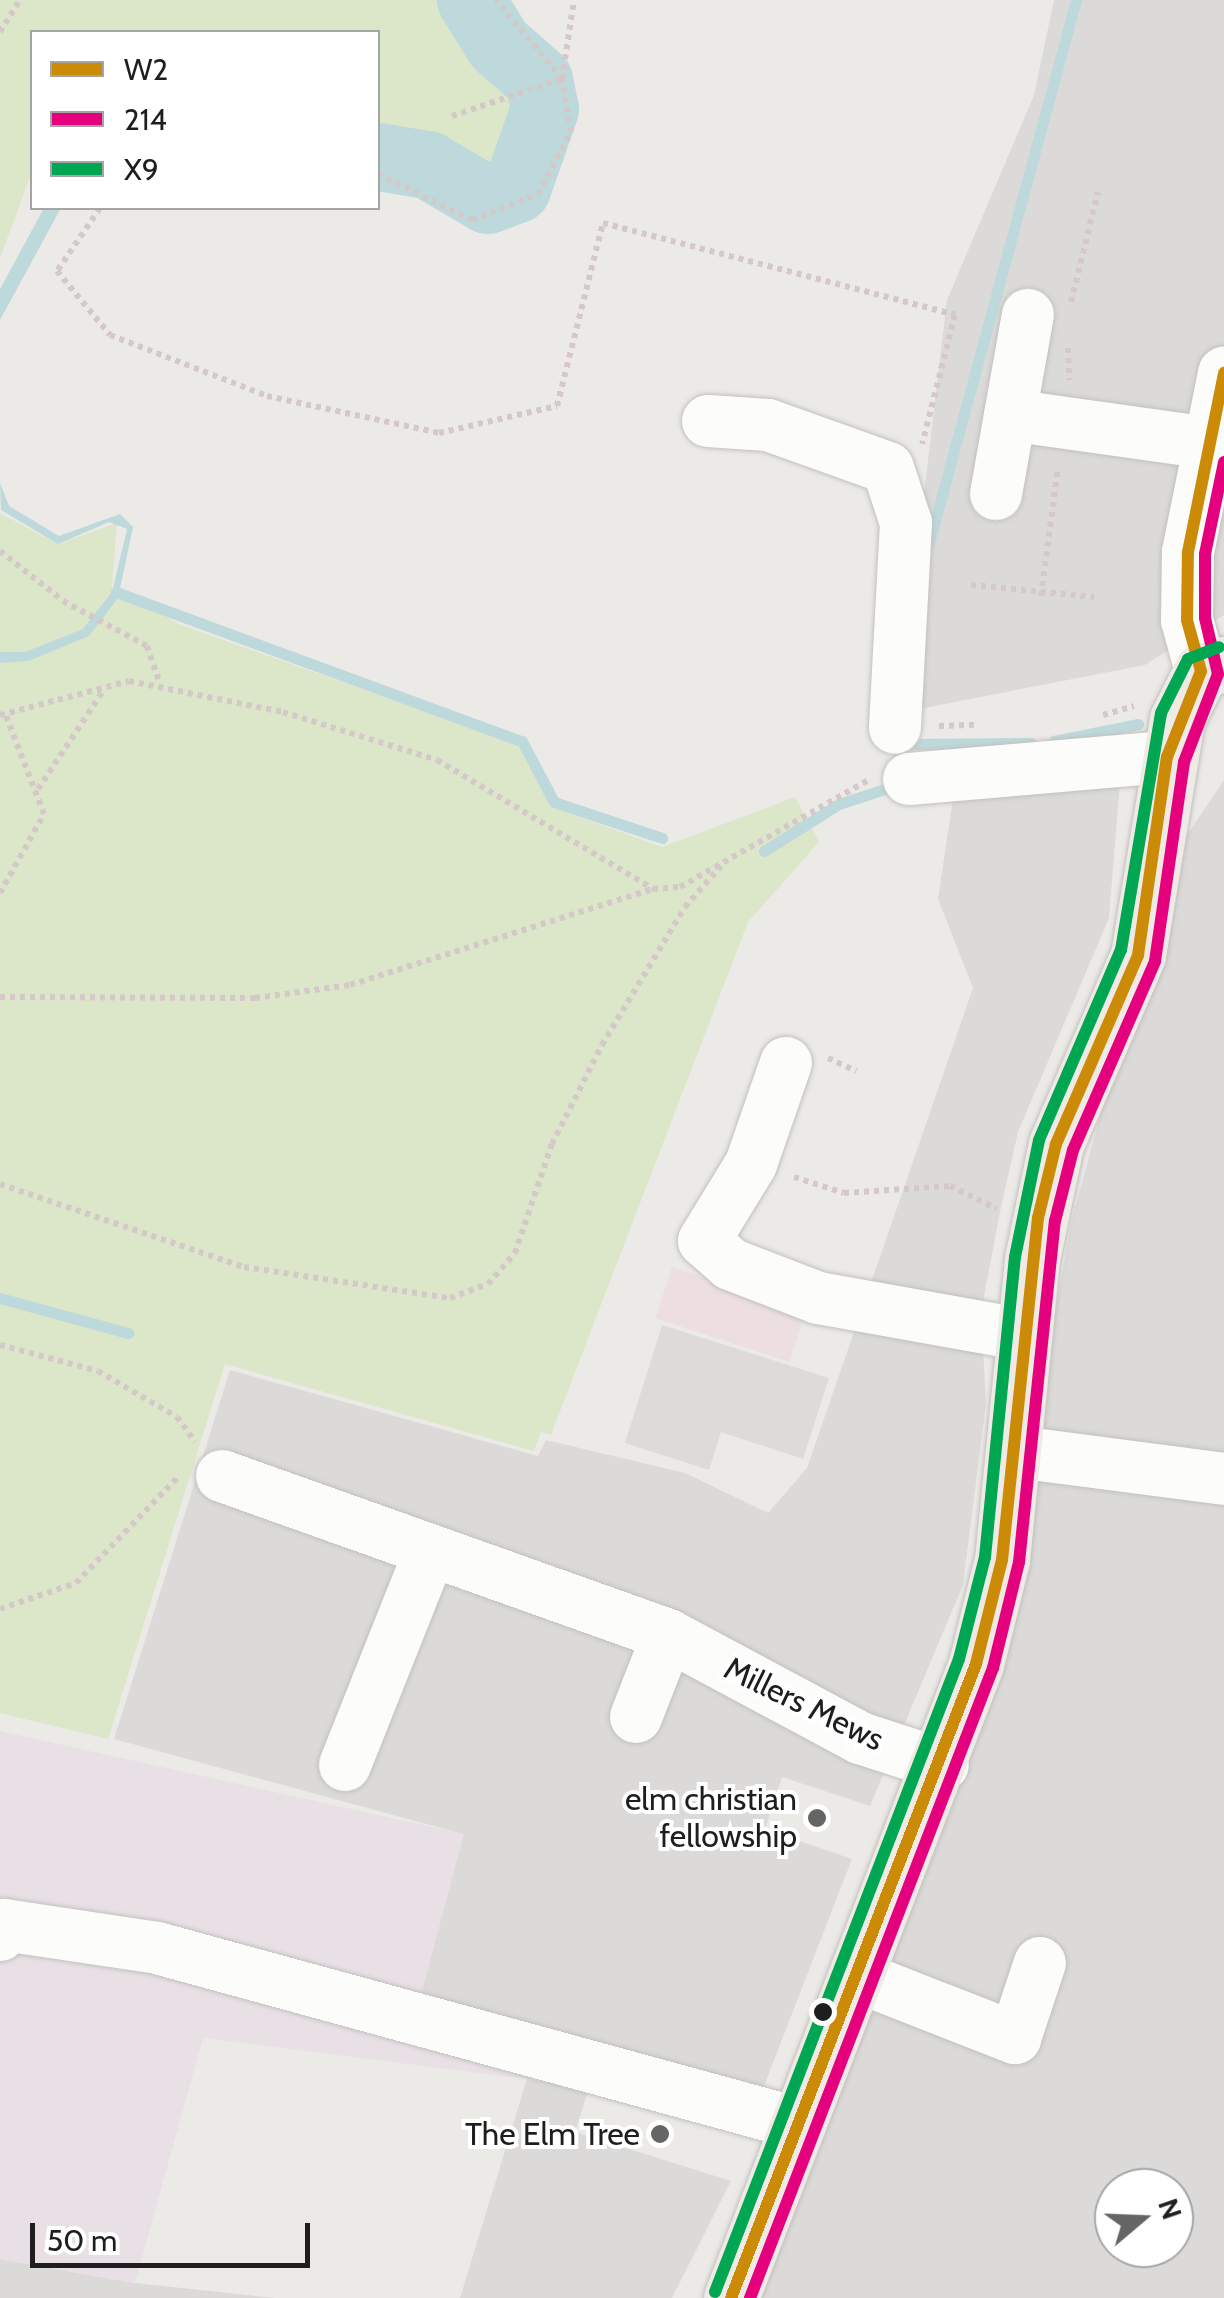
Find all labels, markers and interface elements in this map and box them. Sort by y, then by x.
legend [30,30,380,210]
text: W2 [124,51,168,88]
text: 214 [124,101,167,138]
text: X9 [124,151,159,188]
street label: Millers Mews [718,1649,890,1759]
place label: elm christian fellowship [625,1781,797,1856]
marker: elm christian fellowship [806,1807,828,1829]
unlabelled marker [813,2002,833,2022]
place label: The Elm Tree [465,2115,640,2153]
marker: The Elm Tree [649,2123,671,2145]
north arrow [1094,2168,1194,2268]
text: N [1151,2194,1190,2224]
scale bar [35,2203,315,2265]
text: 50 m [47,2222,117,2259]

